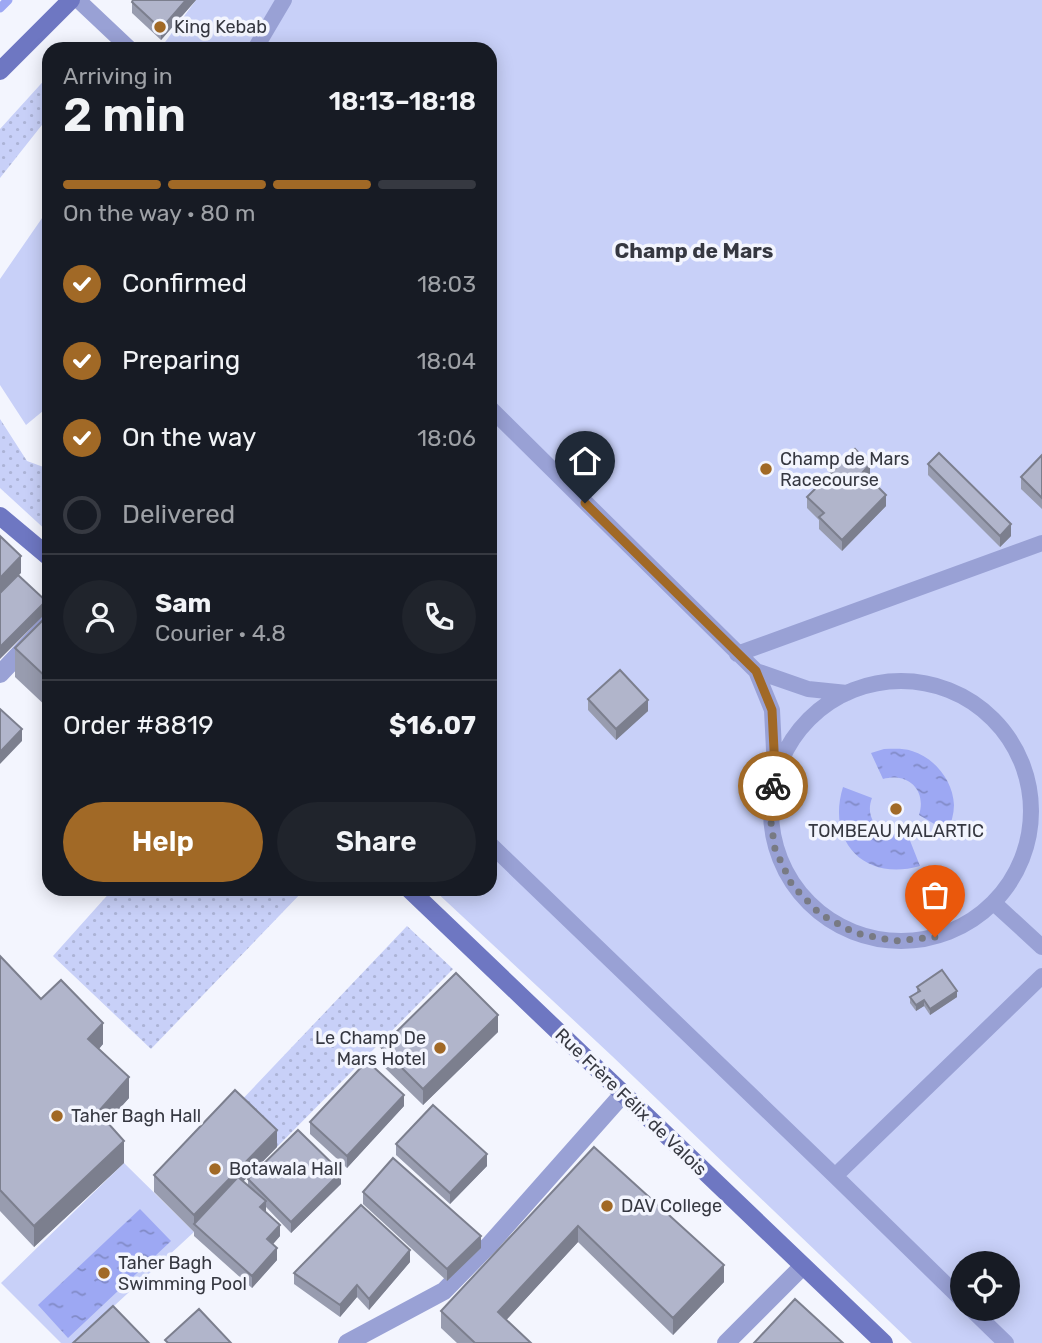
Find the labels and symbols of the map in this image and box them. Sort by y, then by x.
place label: King Kebab [174,16,267,38]
marker: King Kebab [152,19,168,35]
district label: Champ de Mars [615,238,773,263]
pin [555,431,615,503]
place label: Champ de Mars Racecourse [780,448,909,491]
marker: Champ de Mars Racecourse [758,461,774,477]
courier [738,751,808,821]
marker: TOMBEAU MALARTIC [888,801,904,817]
place label: TOMBEAU MALARTIC [808,820,984,842]
pin [905,865,965,937]
street label: Rue Frère Félix de Valois [551,1024,711,1180]
place label: Le Champ De Mars Hotel [315,1027,426,1070]
marker: Le Champ De Mars Hotel [432,1040,448,1056]
place label: Taher Bagh Hall [71,1105,201,1127]
marker: Taher Bagh Hall [49,1108,65,1124]
place label: Botawala Hall [229,1158,343,1180]
marker: Botawala Hall [207,1161,223,1177]
place label: DAV College [621,1195,722,1217]
marker: DAV College [599,1198,615,1214]
place label: Taher Bagh Swimming Pool [118,1252,247,1295]
marker: Taher Bagh Swimming Pool [96,1265,112,1281]

